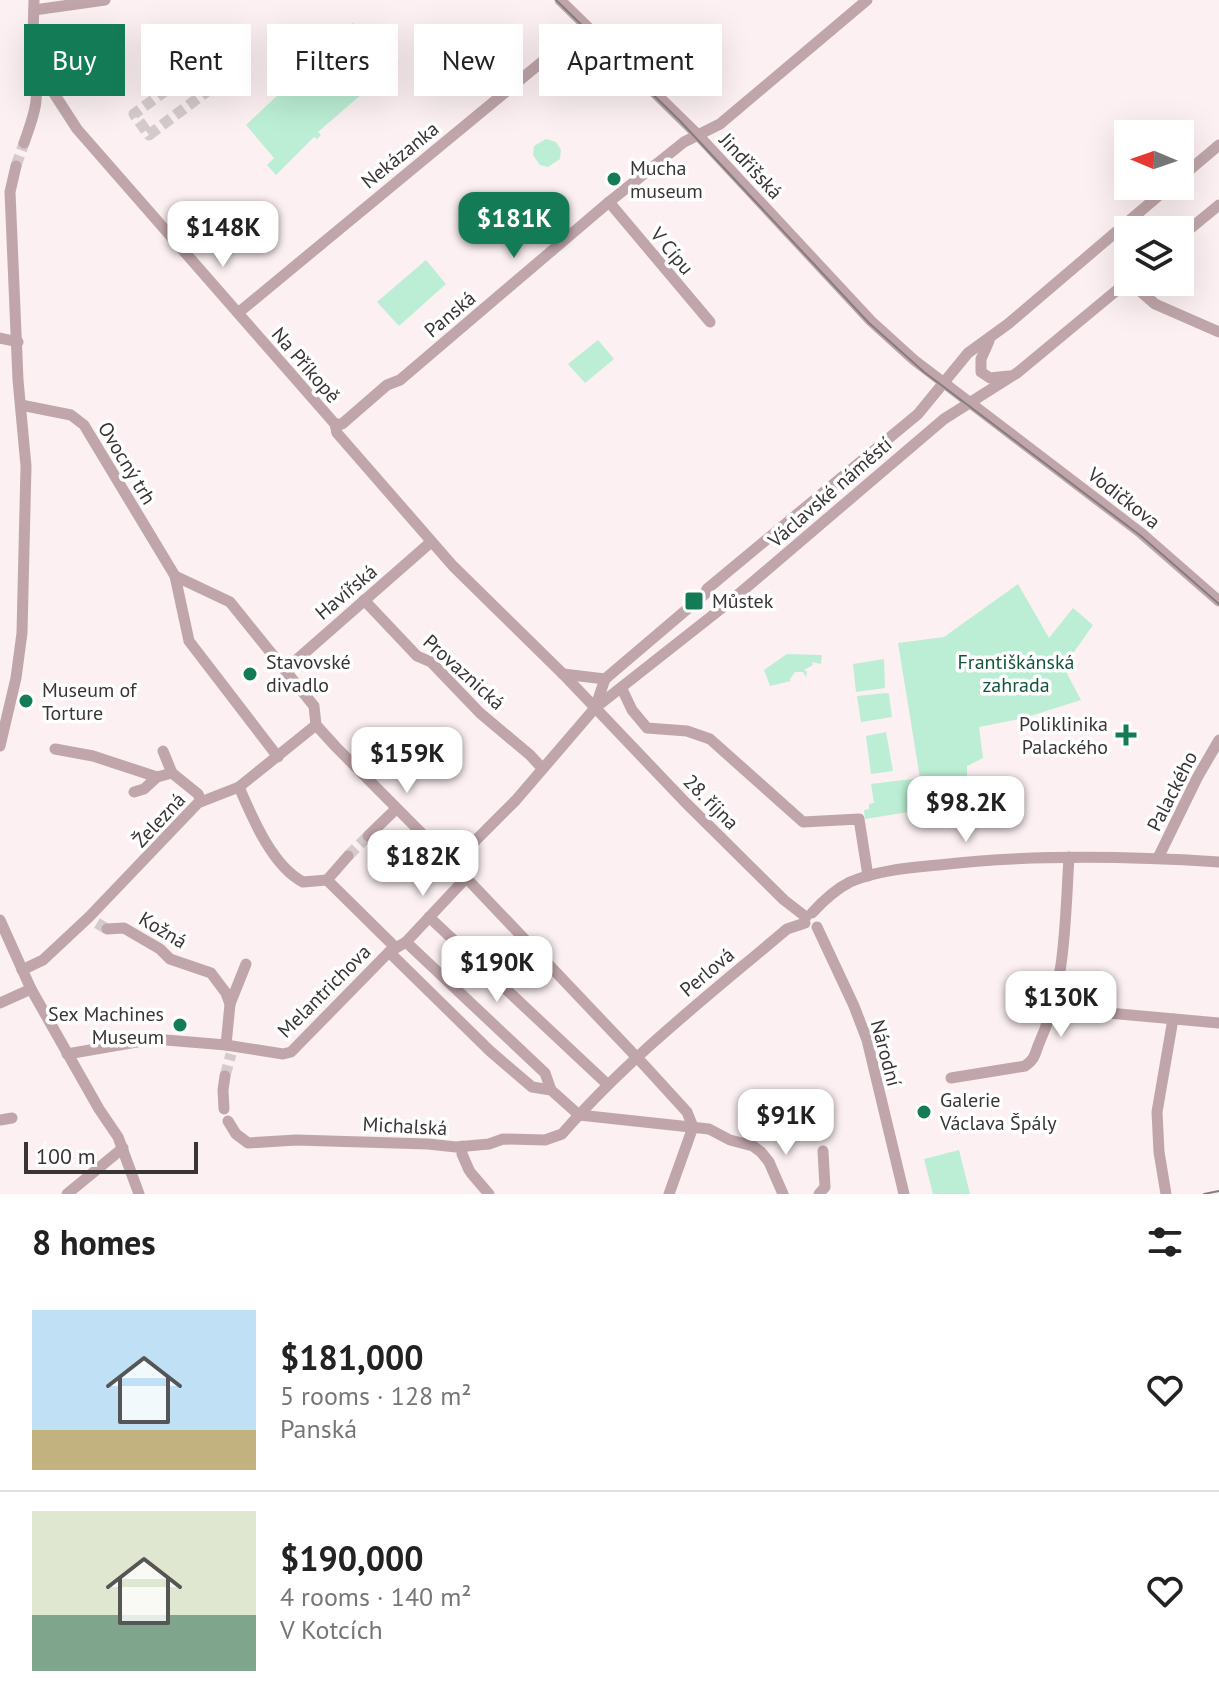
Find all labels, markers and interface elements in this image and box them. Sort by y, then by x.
chip: Buy [24,24,125,96]
chip: Rent [141,24,251,96]
chip: Filters [267,24,398,96]
chip: New [414,24,523,96]
chip: Apartment [539,24,722,96]
street label: Nekázanka [356,116,444,194]
north arrow [1114,120,1194,200]
map controls [1114,120,1194,296]
street label: Jindřišská [713,127,788,205]
place label: Mucha museum [630,155,703,204]
marker: Mucha museum [605,170,623,188]
pin: $181K [458,192,570,260]
pin: $148K [167,201,279,269]
text: $181K [476,201,552,234]
text: $148K [185,210,261,243]
button: layers [1114,216,1194,296]
street label: V Cípu [644,221,699,280]
street label: Panská [419,285,481,343]
street label: Na Příkopě [266,322,346,408]
street label: Ovocný trh [92,417,162,509]
street label: Václavské náměstí [762,431,897,554]
street label: Vodičkova [1082,461,1166,535]
street label: Havířská [310,559,382,625]
place label: Můstek [712,588,774,614]
marker: Můstek [683,590,705,612]
street label: Provaznická [418,629,510,715]
place label: Stavovské divadlo [266,649,351,698]
park label: Františkánská zahrada [958,649,1074,698]
marker: Stavovské divadlo [241,665,259,683]
place label: Museum of Torture [42,677,138,726]
marker: Museum of Torture [17,692,35,710]
place label: Poliklinika Palackého [1019,711,1108,760]
marker: Poliklinika Palackého [1115,724,1137,746]
pin: $159K [351,727,463,795]
text: $159K [369,736,445,769]
street label: Palackého [1141,747,1203,835]
street label: 28. října [678,769,744,835]
pin: $98.2K [901,776,1031,844]
text: $98.2K [925,785,1007,818]
street label: Železná [127,787,191,853]
pin: $182K [367,830,479,898]
text: $182K [385,839,461,872]
street label: Kožná [134,906,192,954]
pin: $190K [441,936,553,1004]
street label: Melantrichova [272,939,376,1043]
street label: Perlová [674,942,740,1002]
text: $190K [459,945,535,978]
pin: $130K [1005,971,1117,1039]
text: $130K [1023,980,1099,1013]
place label: Sex Machines Museum [48,1001,164,1050]
marker: Sex Machines Museum [171,1016,189,1034]
street label: Národní [865,1017,907,1089]
place label: Galerie Václava Špály [939,1087,1057,1136]
pin: $91K [739,1089,833,1157]
text: $91K [756,1098,816,1131]
marker: Galerie Václava Špály [915,1103,933,1121]
street label: Michalská [362,1111,448,1141]
scale bar [24,1138,198,1174]
text: 100 m [36,1142,96,1170]
text: 8 homes [32,1220,156,1264]
icon: filters [1143,1220,1187,1264]
text: $181,000 [280,1335,424,1379]
icon: home [96,1342,192,1438]
icon: heart [1143,1368,1187,1412]
text: 5 rooms · 128 m² [280,1379,472,1412]
text: Panská [280,1412,357,1445]
text: $190,000 [280,1536,424,1580]
icon: home [96,1543,192,1639]
icon: heart [1143,1569,1187,1613]
text: 4 rooms · 140 m² [280,1580,472,1613]
text: V Kotcích [280,1613,383,1646]

